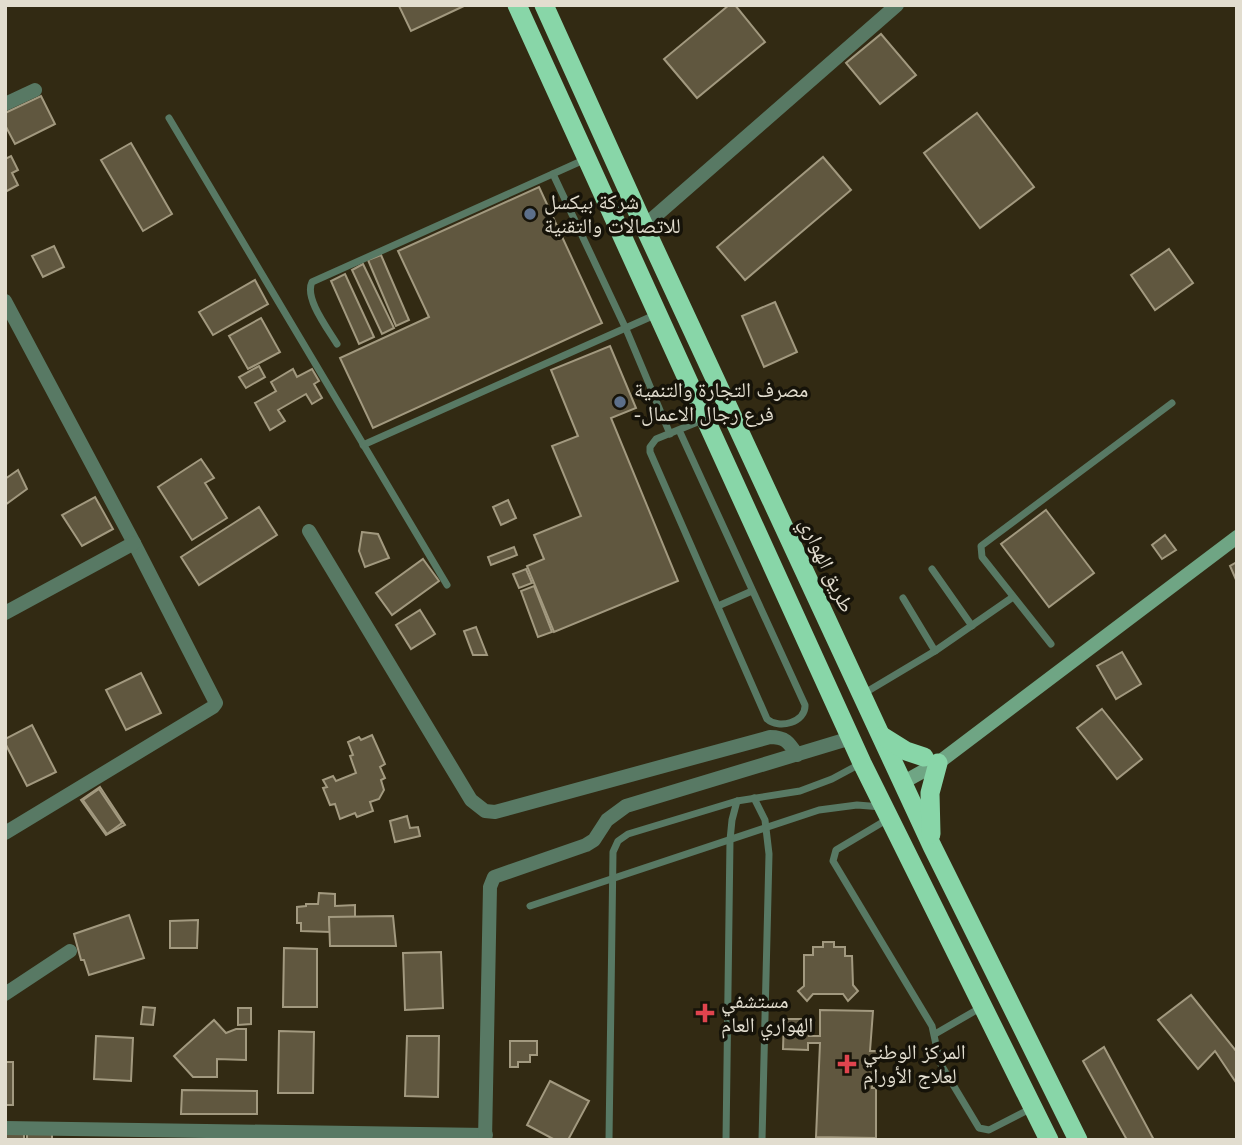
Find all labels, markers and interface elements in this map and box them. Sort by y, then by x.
place label: شركة بيكسل للاتصالات والتقنية [544,190,681,238]
marker: شركة بيكسل للاتصالات والتقنية [522,206,538,222]
place label: مصرف التجارة والتنمية -فرع رجال الاعمال [634,378,808,427]
marker: مصرف التجارة والتنمية -فرع رجال الاعمال [612,394,628,410]
street label: طريق الهواري [791,514,859,618]
place label: مستشفي الهواري العام [721,989,813,1041]
marker: مستشفي الهواري العام [695,1003,715,1023]
place label: المركز الوطني لعلاج الأورام [863,1040,966,1090]
marker: المركز الوطني لعلاج الأورام [837,1054,857,1074]

